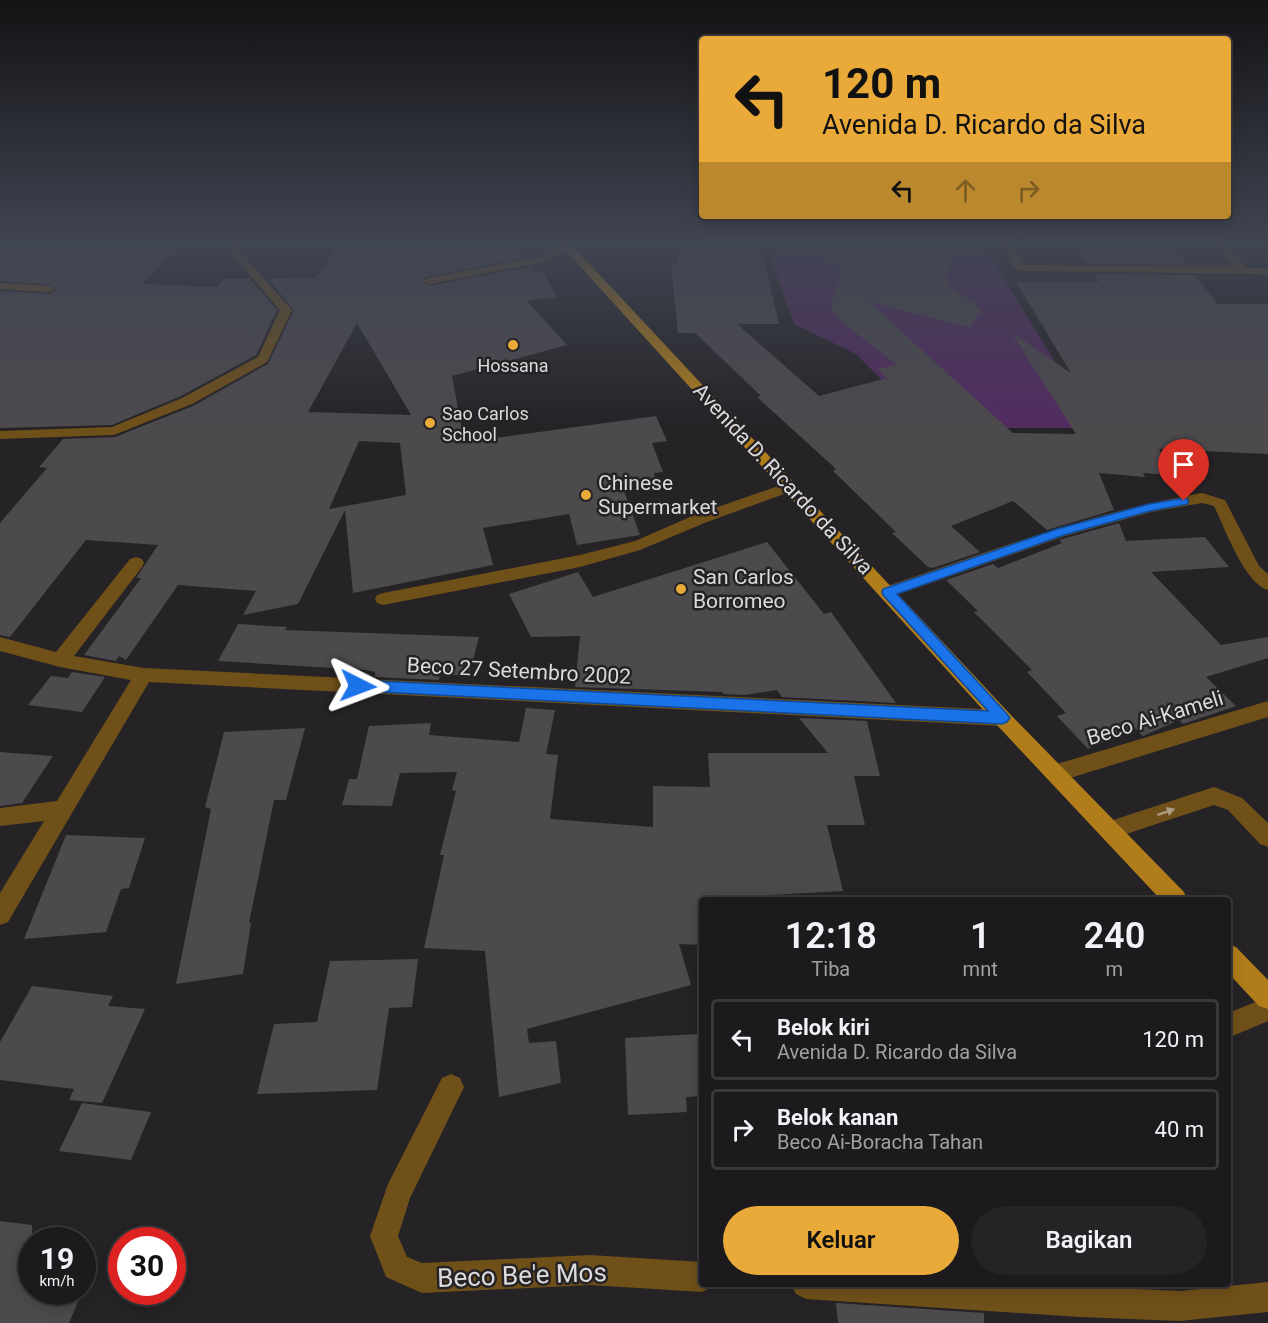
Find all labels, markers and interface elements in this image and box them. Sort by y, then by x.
text: 120 m [822,59,941,108]
icon: left [723,60,801,138]
text: Avenida D. Ricardo da Silva [822,109,1146,141]
icon: left [886,174,919,207]
icon: ahead [949,174,982,207]
icon: right [1012,174,1045,207]
marker: Hossana [506,338,520,352]
place label: Hossana [477,355,549,376]
street label: Avenida D. Ricardo da Silva [688,379,878,579]
place label: Sao Carlos School [442,403,529,445]
marker: Sao Carlos School [423,416,437,430]
pin [1158,439,1209,501]
icon: arrive [1167,448,1200,481]
place label: Chinese Supermarket [598,471,718,519]
marker: Chinese Supermarket [579,488,593,502]
place label: San Carlos Borromeo [693,565,794,613]
marker: San Carlos Borromeo [674,582,688,596]
street label: Beco 27 Setembro 2002 [406,653,632,689]
position arrow [326,654,390,718]
street label: Beco Ai-Kameli [1084,686,1226,750]
one-way arrow [1157,807,1175,816]
text: 12:18 [785,915,877,957]
text: 1 [970,915,990,957]
text: 240 [1084,915,1145,957]
text: Tiba [811,957,850,981]
text: mnt [963,957,998,981]
text: m [1106,957,1123,981]
text: Belok kiri [777,1015,870,1040]
icon: left [726,1023,759,1056]
text: 120 m [1142,1027,1204,1052]
text: Avenida D. Ricardo da Silva [777,1040,1017,1064]
text: Belok kanan [777,1105,898,1130]
icon: right [726,1113,759,1146]
text: 40 m [1155,1117,1204,1142]
text: Beco Ai-Boracha Tahan [777,1130,983,1154]
button: Keluar [723,1206,959,1275]
button: Bagikan [971,1206,1207,1275]
speed limit sign: 30 [108,1227,186,1305]
text: 19 [40,1241,74,1276]
street label: Beco Be'e Mos [437,1257,607,1293]
text: km/h [39,1272,75,1290]

